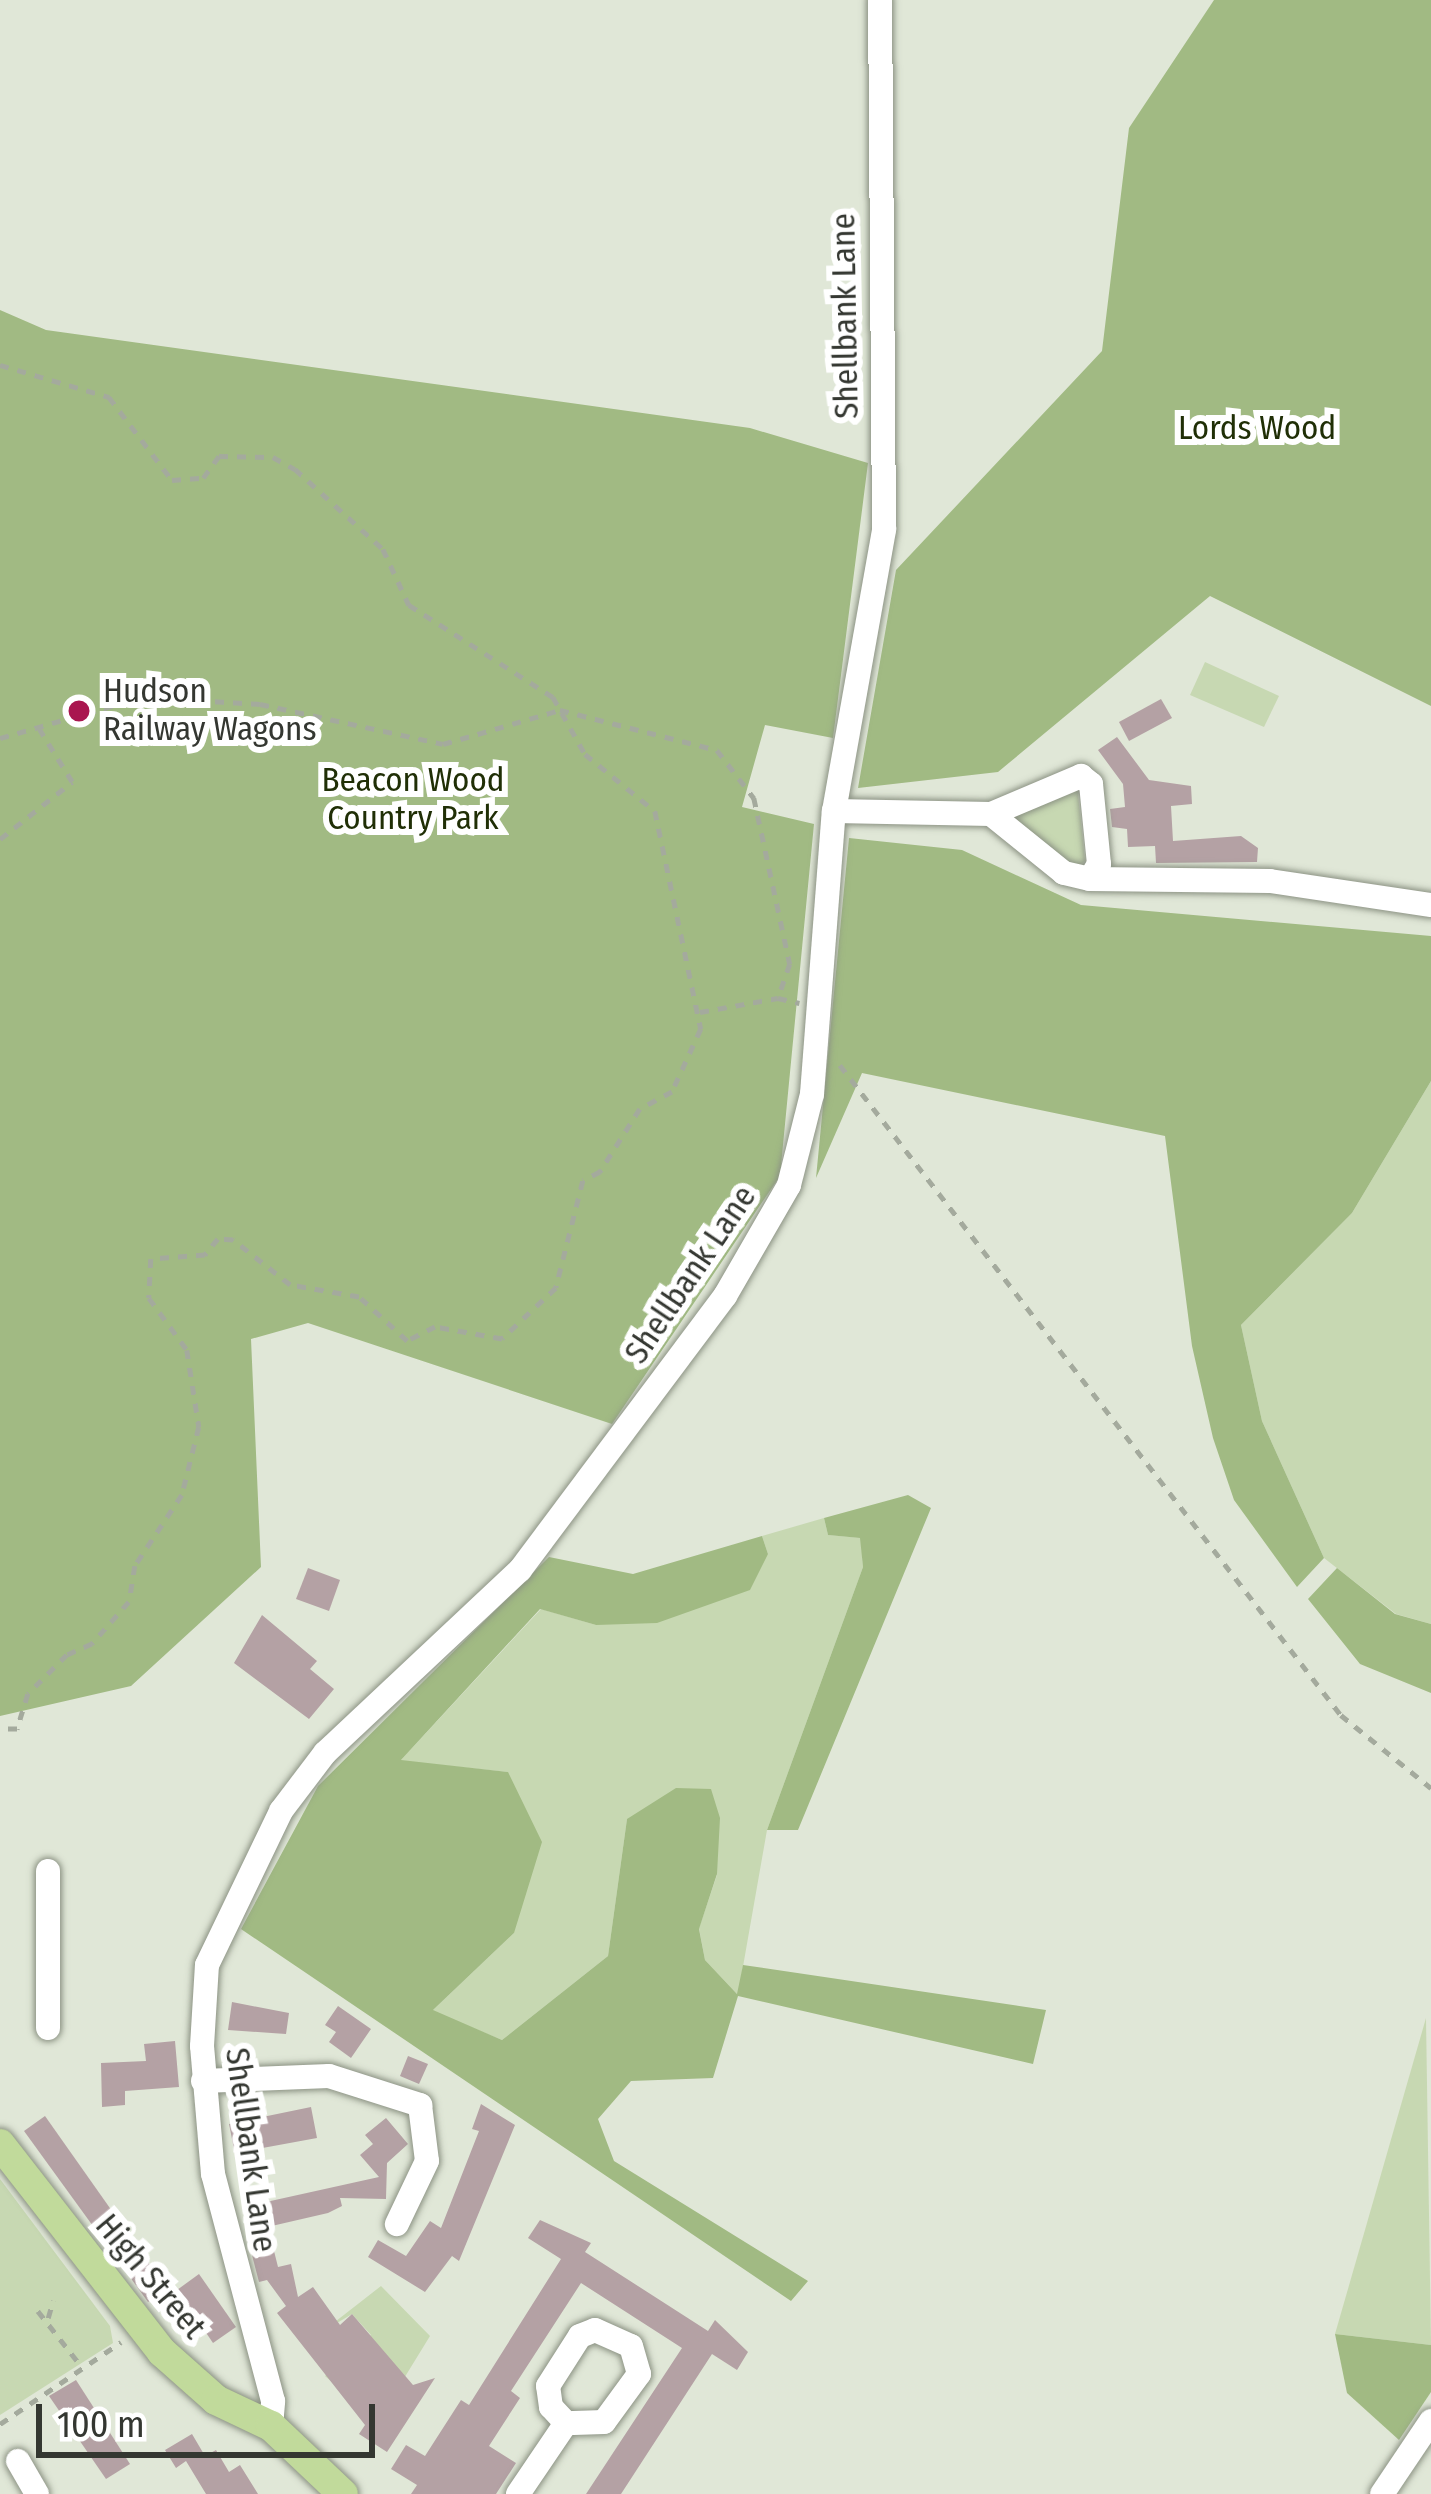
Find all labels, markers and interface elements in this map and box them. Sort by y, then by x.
street label: Shellbank Lane [824,213,868,419]
park label: Lords Wood [1178,409,1336,449]
place label: Hudson Railway Wagons [103,672,317,750]
marker: Hudson Railway Wagons [66,698,92,724]
park label: Beacon Wood Country Park [321,761,505,839]
street label: Shellbank Lane [617,1179,765,1371]
street label: Shellbank Lane [216,2045,284,2255]
street label: High Street [87,2207,213,2347]
scale bar [42,2380,381,2454]
text: 100 m [57,2403,145,2447]

